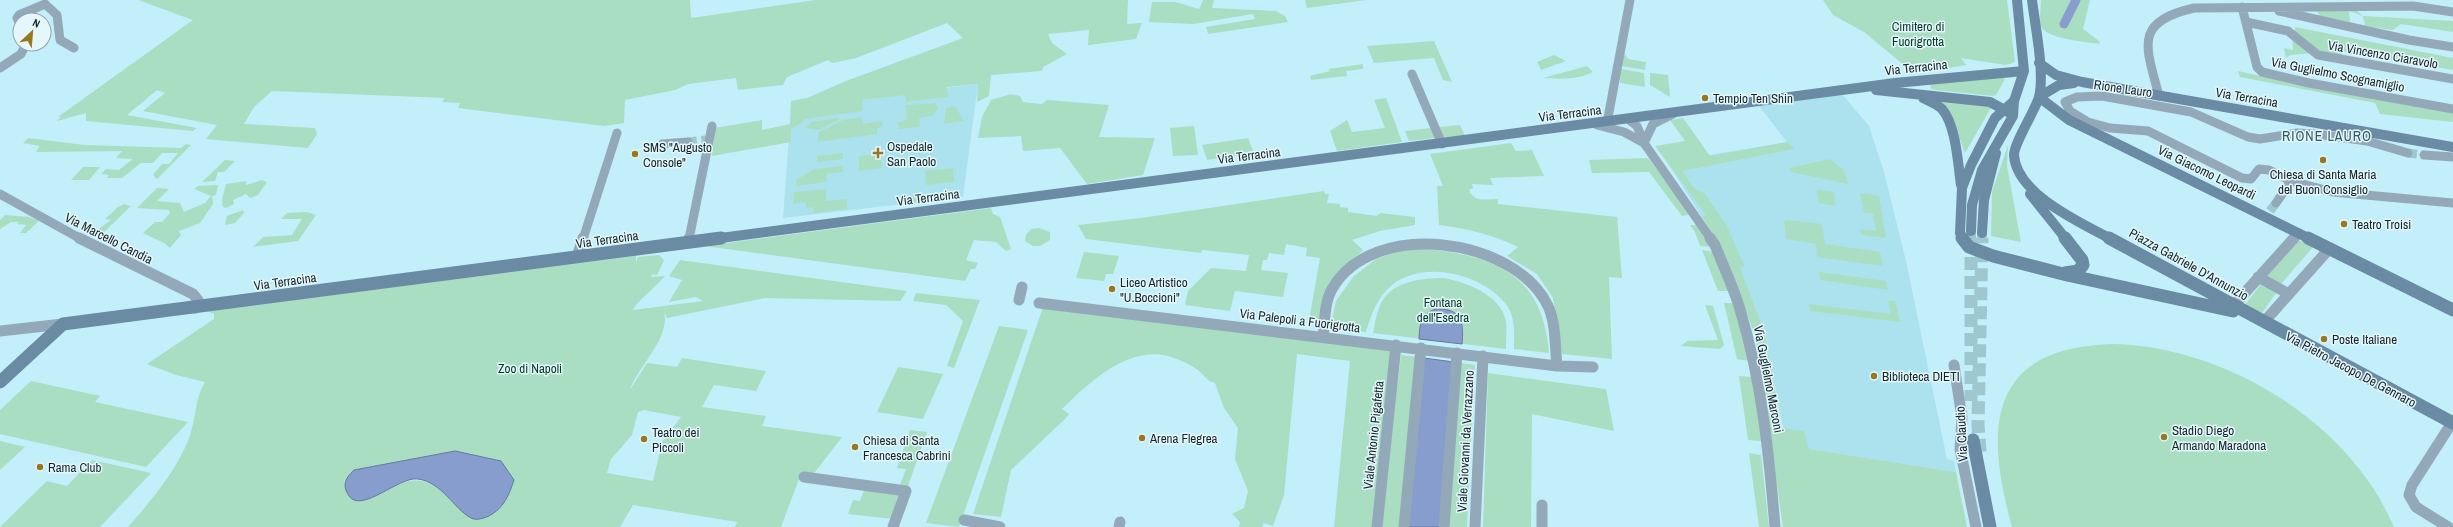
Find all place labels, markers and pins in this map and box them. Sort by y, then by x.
place label: Tempio Ten Shin [1713,90,1793,107]
marker: Tempio Ten Shin [1700,93,1710,103]
place label: Ospedale San Paolo [887,138,936,170]
place label: SMS "Augusto Console" [643,139,712,171]
marker: Ospedale San Paolo [872,147,884,159]
marker: SMS "Augusto Console" [630,149,640,159]
marker: Chiesa di Santa Maria del Buon Consiglio [2318,155,2328,165]
place label: Chiesa di Santa Maria del Buon Consiglio [2270,166,2376,198]
place label: Teatro Troisi [2352,216,2411,233]
marker: Teatro Troisi [2339,219,2349,229]
place label: Liceo Artistico "U.Boccioni" [1120,274,1188,306]
marker: Liceo Artistico "U.Boccioni" [1107,284,1117,294]
place label: Poste Italiane [2332,331,2397,348]
marker: Poste Italiane [2319,334,2329,344]
place label: Biblioteca DIETI [1882,368,1960,385]
marker: Biblioteca DIETI [1869,371,1879,381]
place label: Stadio Diego Armando Maradona [2171,422,2266,454]
place label: Teatro dei Piccoli [652,424,699,456]
place label: Arena Flegrea [1149,430,1218,447]
place label: Chiesa di Santa Francesca Cabrini [863,432,951,464]
marker: Stadio Diego Armando Maradona [2159,432,2169,442]
marker: Arena Flegrea [1137,433,1147,443]
marker: Teatro dei Piccoli [639,434,649,444]
marker: Chiesa di Santa Francesca Cabrini [850,442,860,452]
place label: Rama Club [48,459,101,476]
marker: Rama Club [35,462,45,472]

